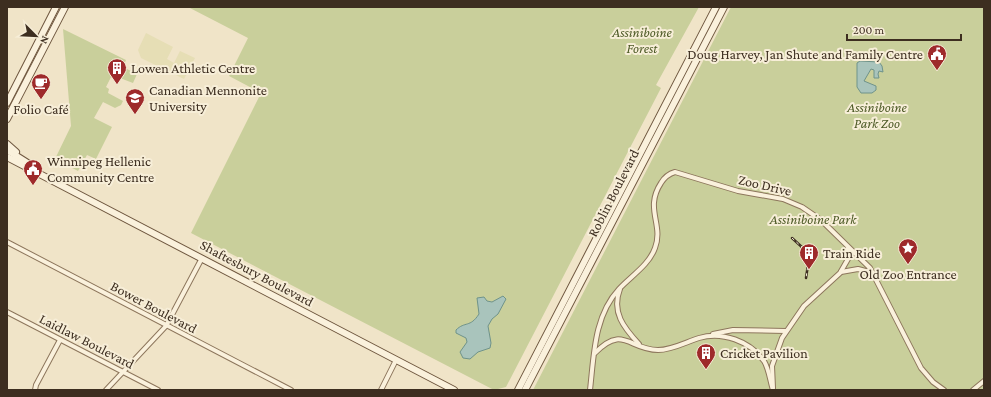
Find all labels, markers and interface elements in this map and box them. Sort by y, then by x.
north arrow [16,16,56,56]
scale bar [847,16,961,42]
text: 200 m [853,23,885,37]
park label: Assiniboine Forest [611,24,673,56]
text: N [38,34,52,46]
public building icon: Doug Harvey, Jan Shute and Family Centre [926,43,948,71]
place label: Doug Harvey, Jan Shute and Family Centre [687,46,923,62]
building icon: Lowen Athletic Centre [106,57,128,85]
place label: Lowen Athletic Centre [131,60,255,76]
cafe icon: Folio Café [30,72,52,100]
place label: Canadian Mennonite University [149,82,267,114]
school or university icon: Canadian Mennonite University [124,87,146,115]
park label: Assiniboine Park Zoo [846,99,908,131]
place label: Folio Café [13,101,69,117]
street label: Roblin Boulevard [584,146,642,239]
place label: Winnipeg Hellenic Community Centre [47,153,154,185]
public building icon: Winnipeg Hellenic Community Centre [22,158,44,186]
street label: Zoo Drive [737,171,793,199]
park label: Assiniboine Park [769,211,857,227]
street label: Shaftesbury Boulevard [198,236,317,310]
place icon: Old Zoo Entrance [897,237,919,265]
building icon: Train Ride [798,242,820,270]
place label: Train Ride [823,245,881,261]
place label: Old Zoo Entrance [859,266,957,282]
street label: Bower Boulevard [108,278,200,337]
street label: Laidlaw Boulevard [37,310,138,372]
building icon: Cricket Pavilion [695,342,717,370]
place label: Cricket Pavilion [720,345,808,361]

